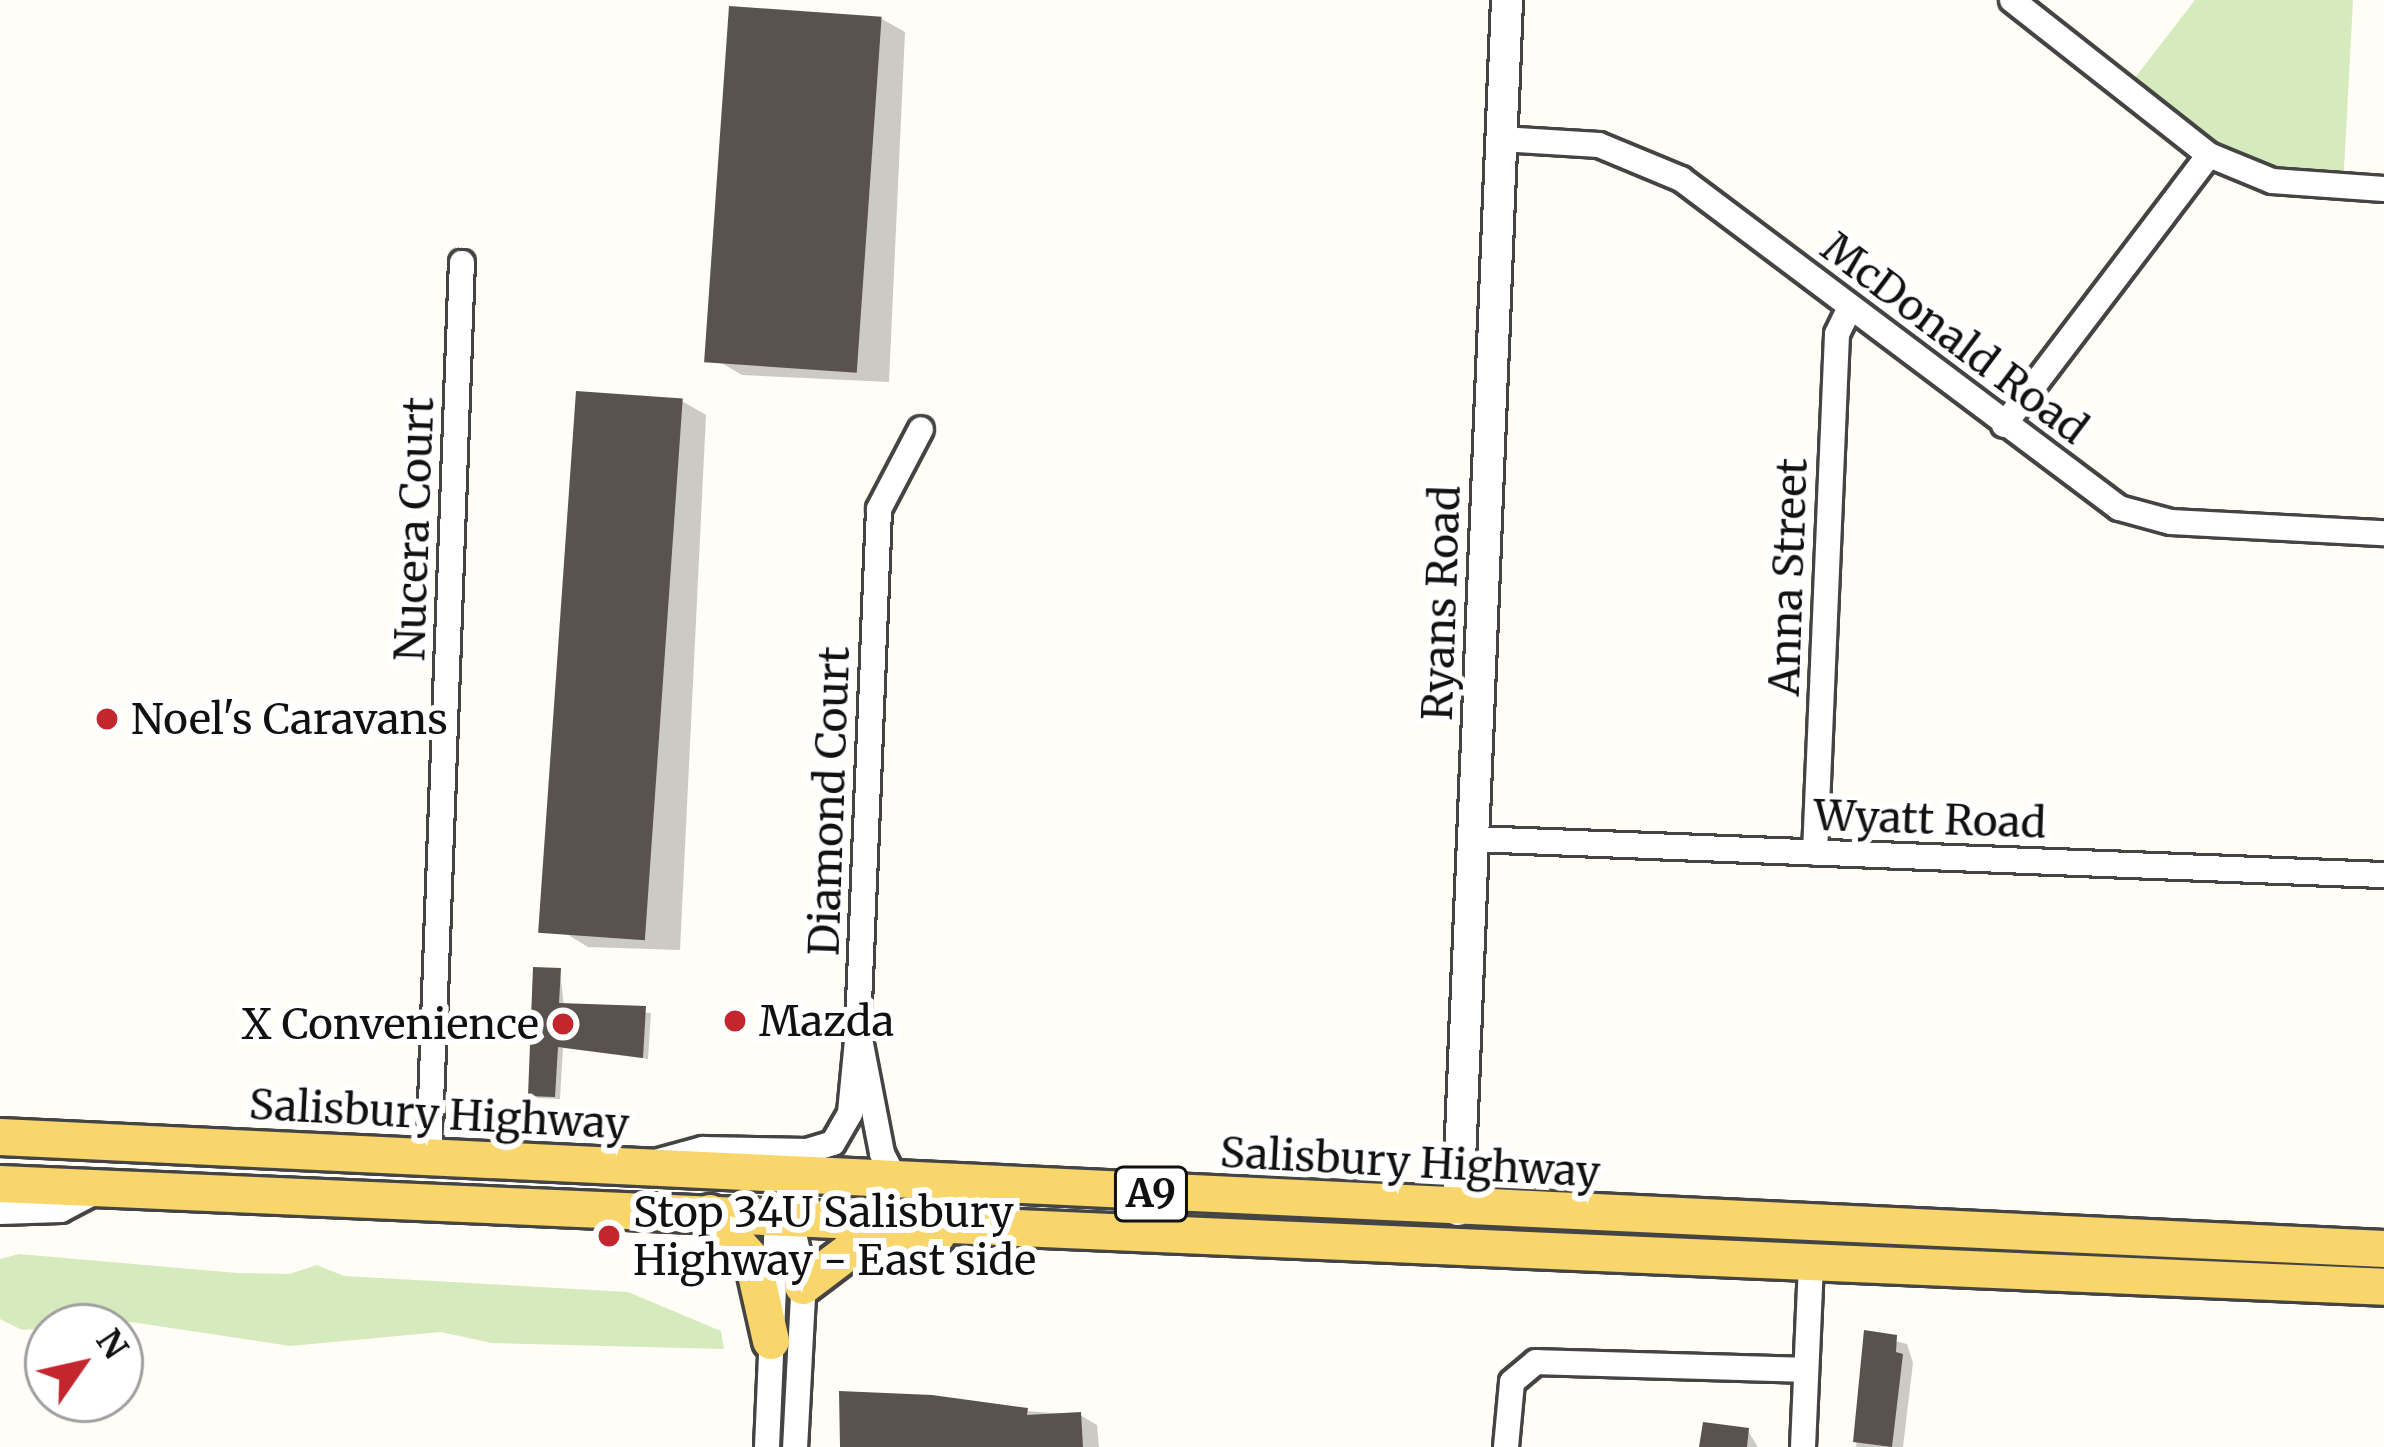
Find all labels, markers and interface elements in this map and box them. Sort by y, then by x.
street label: McDonald Road [1812,222,2098,454]
street label: Nucera Court [384,396,444,662]
street label: Anna Street [1759,457,1817,697]
street label: Ryans Road [1412,485,1470,721]
street label: Diamond Court [798,645,860,957]
place label: Noel's Caravans [131,694,448,744]
marker: Noel's Caravans [94,706,120,732]
street label: Wyatt Road [1813,790,2047,848]
place label: Mazda [759,996,894,1046]
place label: X Convenience [241,999,539,1049]
marker: Mazda [722,1008,748,1034]
marker: X Convenience [550,1011,576,1037]
street label: Salisbury Highway [248,1079,630,1149]
street label: Salisbury Highway [1219,1127,1601,1197]
road number: A9 [1112,1161,1190,1227]
place label: Stop 34U Salisbury Highway - East side [633,1187,1036,1286]
marker: Stop 34U Salisbury Highway - East side [596,1223,622,1249]
north arrow [24,1303,144,1423]
text: N [87,1322,136,1367]

